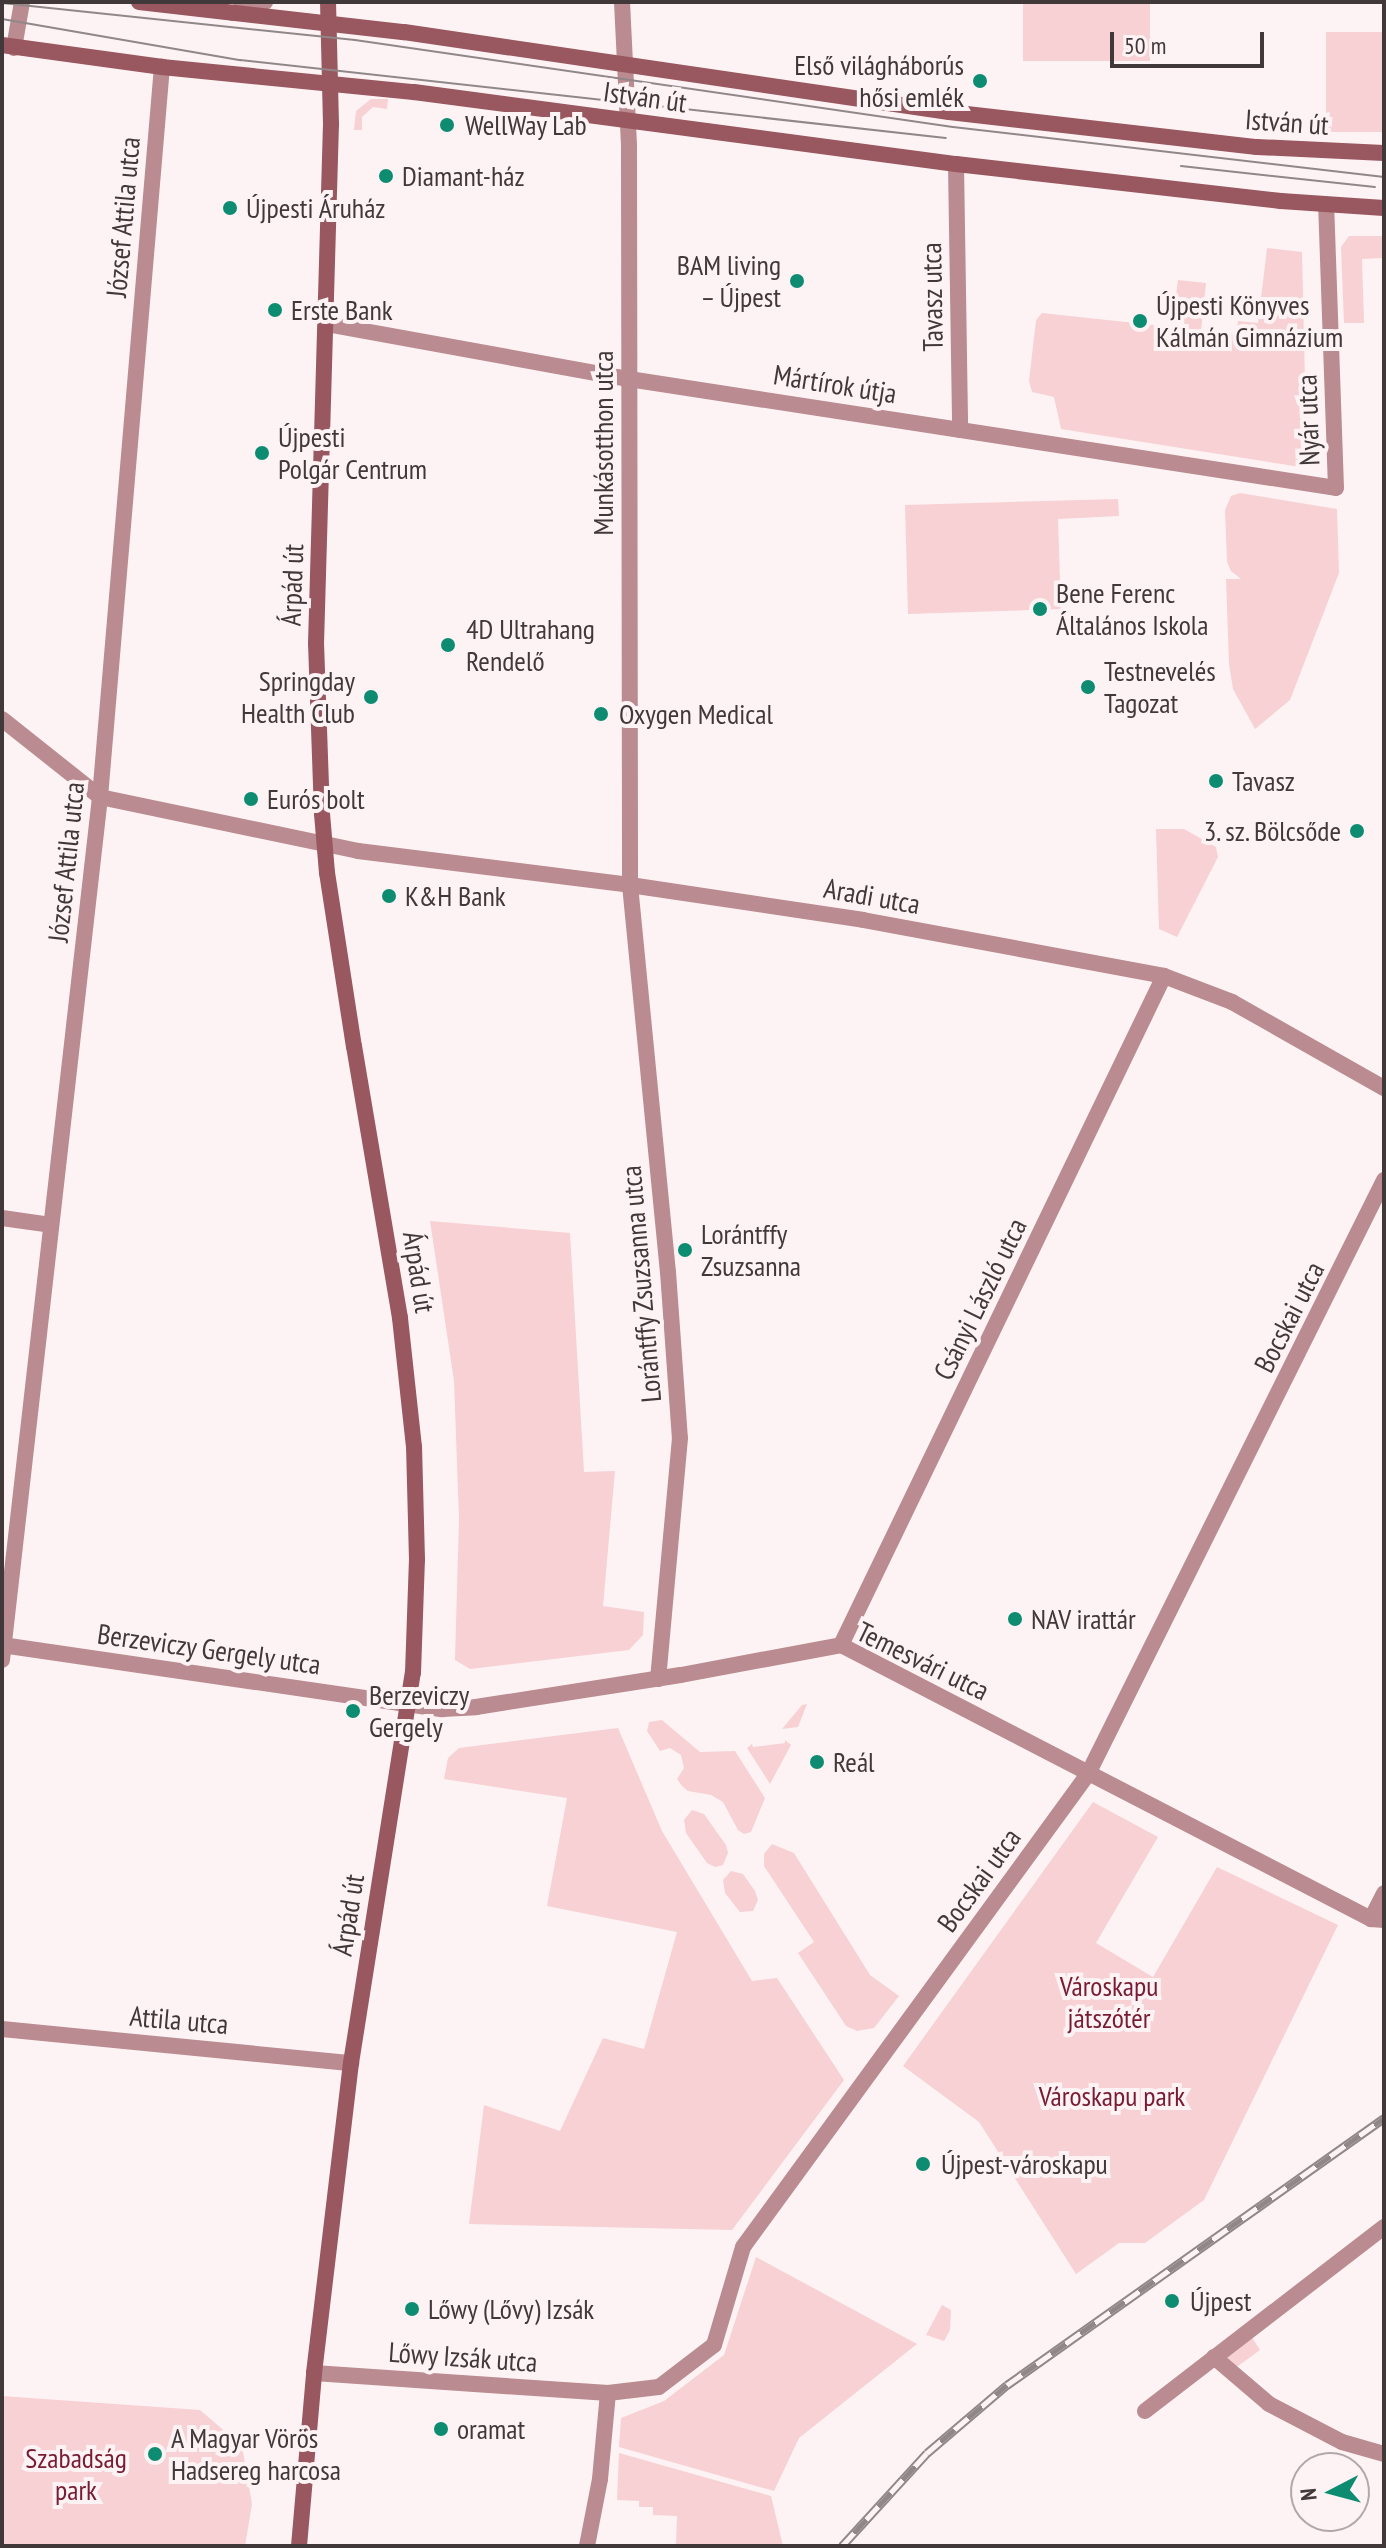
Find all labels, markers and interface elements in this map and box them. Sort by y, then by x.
scale bar [1114,16,1268,66]
text: 50 m [1124,30,1166,61]
place label: Első világháborús hősi emlék [794,48,964,114]
marker: Első világháborús hősi emlék [971,72,989,90]
street label: István út [601,75,689,119]
street label: István út [1244,102,1330,142]
place label: WellWay Lab [465,108,588,142]
marker: WellWay Lab [436,114,458,136]
street label: József Attila utca [99,135,147,299]
place label: Diamant-ház [402,159,524,193]
marker: Diamant-ház [377,167,395,185]
place label: Újpesti Áruház [246,191,386,225]
marker: Újpesti Áruház [221,199,239,217]
street label: Tavasz utca [914,242,950,352]
place label: BAM living – Újpest [677,248,781,314]
marker: BAM living – Újpest [788,272,806,290]
place label: Újpesti Könyves Kálmán Gimnázium [1156,288,1343,354]
place label: Erste Bank [291,293,393,327]
marker: Erste Bank [266,301,284,319]
marker: Újpesti Könyves Kálmán Gimnázium [1131,312,1149,330]
street label: Munkásotthon utca [586,351,620,535]
street label: Mártírok útja [771,358,899,410]
street label: Nyár utca [1290,374,1326,466]
place label: Újpesti Polgár Centrum [278,420,427,486]
marker: Újpesti Polgár Centrum [253,444,271,462]
street label: Árpád út [274,543,310,627]
place label: Bene Ferenc Általános Iskola [1056,576,1209,642]
marker: Bene Ferenc Általános Iskola [1031,600,1049,618]
place label: 4D Ultrahang Rendelő [466,612,595,678]
marker: 4D Ultrahang Rendelő [437,634,459,656]
place label: Testnevelés Tagozat [1104,654,1216,720]
place label: Springday Health Club [241,664,355,730]
marker: Testnevelés Tagozat [1079,678,1097,696]
marker: Springday Health Club [362,688,380,706]
place label: Oxygen Medical [619,697,773,731]
marker: Oxygen Medical [590,703,612,725]
place label: Tavasz [1232,764,1295,798]
marker: Tavasz [1207,772,1225,790]
street label: József Attila utca [41,780,91,944]
place label: Eurós bolt [267,782,365,816]
marker: Eurós bolt [242,790,260,808]
place label: 3. sz. Bölcsőde [1200,814,1341,848]
marker: 3. sz. Bölcsőde [1348,822,1366,840]
street label: Aradi utca [821,871,923,921]
place label: K&H Bank [405,879,506,913]
marker: K&H Bank [380,887,398,905]
street label: Lorántffy Zsuzsanna utca [614,1164,668,1404]
street label: Csányi László utca [926,1213,1034,1385]
place label: Lorántffy Zsuzsanna [701,1217,801,1283]
street label: Árpád út [396,1229,442,1315]
marker: Lorántffy Zsuzsanna [676,1241,694,1259]
street label: Bocskai utca [1247,1256,1331,1378]
place label: NAV irattár [1031,1602,1136,1636]
marker: NAV irattár [1006,1610,1024,1628]
street label: Temesvári utca [851,1615,995,1707]
street label: Berzeviczy Gergely utca [94,1617,324,1681]
place label: Berzeviczy Gergely [369,1678,469,1744]
marker: Berzeviczy Gergely [344,1702,362,1720]
place label: Reál [833,1745,875,1779]
marker: Reál [808,1753,826,1771]
street label: Bocskai utca [930,1822,1028,1938]
street label: Árpád út [325,1872,371,1958]
park label: Városkapu játszótér [1060,1969,1158,2035]
street label: Attila utca [128,1999,230,2041]
park label: Városkapu park [1039,2079,1185,2113]
place label: Újpest-városkapu [941,2147,1108,2181]
marker: Újpest-városkapu [912,2153,934,2175]
place label: Újpest [1190,2284,1252,2318]
marker: Újpest [1161,2290,1183,2312]
place label: Lőwy (Lővy) Izsák [428,2292,595,2326]
marker: Lőwy (Lővy) Izsák [403,2300,421,2318]
street label: Lőwy Izsák utca [387,2335,539,2379]
place label: oramat [457,2412,525,2446]
marker: oramat [432,2420,450,2438]
place label: A Magyar Vörös Hadsereg harcosa [171,2421,341,2487]
park label: Szabadság park [25,2441,127,2507]
marker: A Magyar Vörös Hadsereg harcosa [146,2445,164,2463]
north arrow [1290,2452,1370,2532]
text: N [1294,2487,1323,2502]

